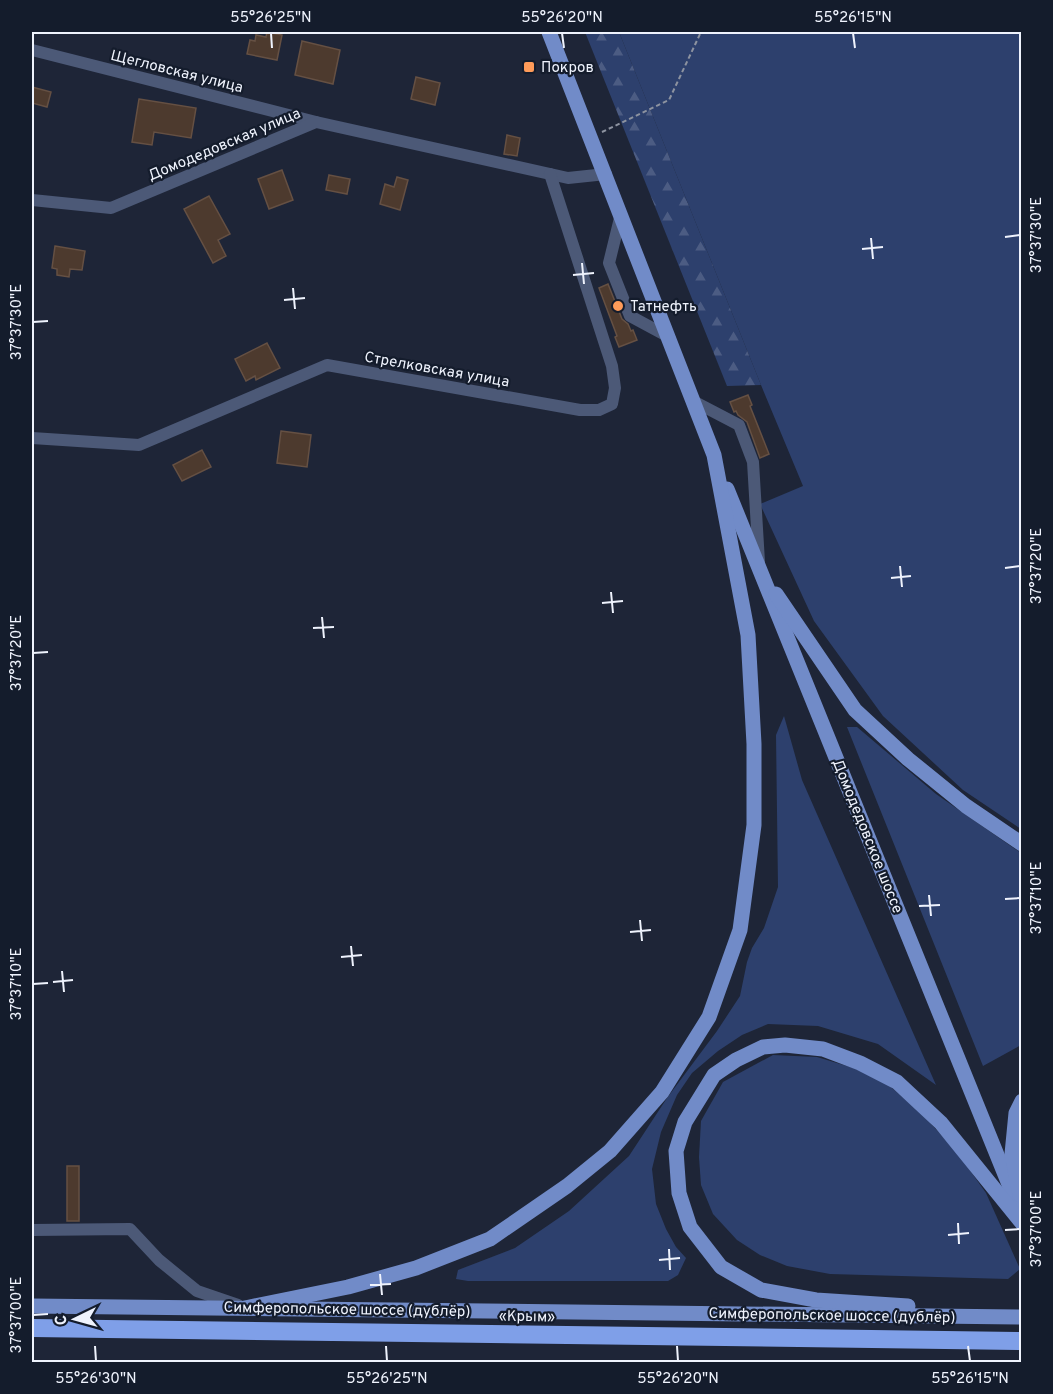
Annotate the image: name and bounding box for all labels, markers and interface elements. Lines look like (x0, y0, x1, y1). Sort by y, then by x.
text: 55°26'25"N (230, 9, 312, 28)
text: 55°26'20"N (521, 9, 603, 28)
text: 55°26'15"N (814, 9, 892, 28)
street label: Щегловская улица (108, 47, 245, 98)
place label: Покров (541, 59, 594, 78)
marker: Покров (522, 60, 536, 74)
street label: Домодедовская улица (145, 105, 304, 186)
text: 37°37'30"E (1028, 197, 1047, 273)
text: 37°37'30"E (8, 284, 27, 360)
place label: Татнефть (630, 298, 697, 317)
marker: Татнефть (611, 299, 625, 313)
street label: Стрелковская улица (363, 348, 511, 393)
text: 37°37'20"E (1028, 528, 1047, 604)
text: 37°37'20"E (8, 615, 27, 691)
street label: Домодедовское шоссе (827, 757, 906, 917)
text: 37°37'10"E (1028, 861, 1047, 935)
text: 37°37'10"E (8, 947, 27, 1021)
text: 37°37'00"E (1028, 1191, 1047, 1267)
text: 37°37'00"E (8, 1277, 27, 1353)
north arrow (45, 1289, 105, 1349)
street label: Симферопольское шоссе (дублёр) (223, 1299, 471, 1322)
street label: Симферопольское шоссе (дублёр) (708, 1305, 956, 1328)
street label: «Крым» (499, 1308, 556, 1327)
text: С (52, 1314, 72, 1326)
text: 55°26'30"N (55, 1370, 137, 1389)
text: 55°26'25"N (346, 1370, 428, 1389)
text: 55°26'20"N (637, 1370, 719, 1389)
text: 55°26'15"N (931, 1370, 1009, 1389)

